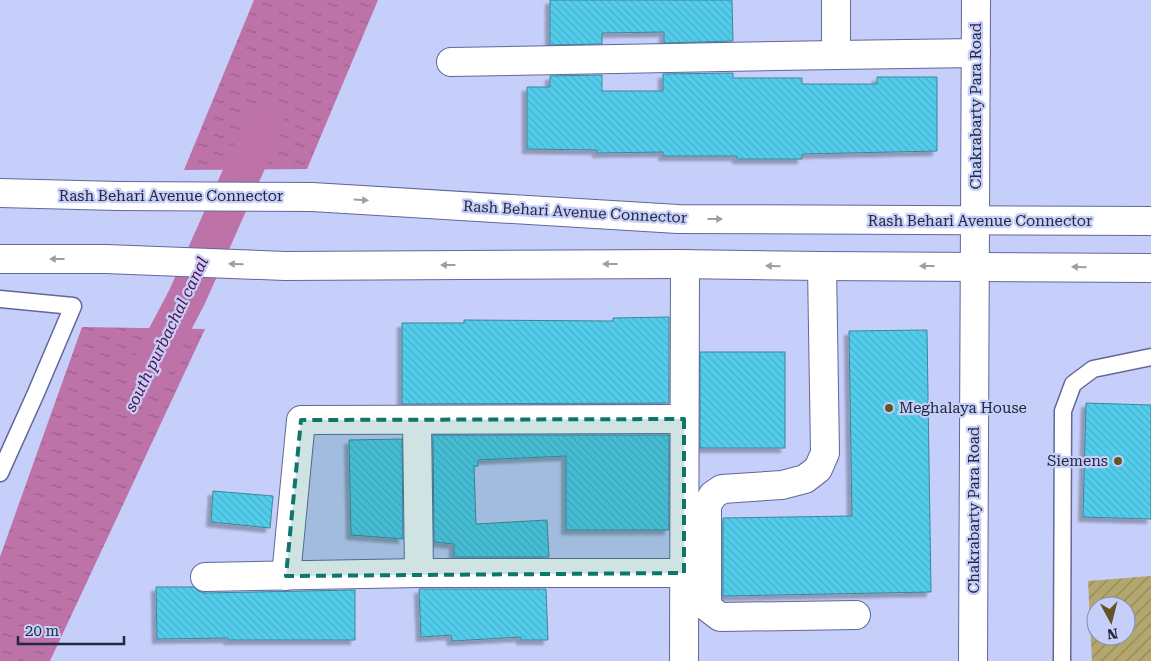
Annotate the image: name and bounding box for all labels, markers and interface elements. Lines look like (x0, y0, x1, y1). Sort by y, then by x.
street label: Chakrabarty Para Road (967, 22, 985, 189)
street label: Rash Behari Avenue Connector (59, 187, 283, 205)
one-way arrow (353, 196, 369, 204)
street label: Rash Behari Avenue Connector (463, 197, 687, 227)
street label: Rash Behari Avenue Connector (868, 212, 1092, 230)
one-way arrow (708, 215, 724, 223)
water label: south purbachal canal (121, 254, 212, 415)
one-way arrow (49, 255, 65, 263)
one-way arrow (228, 260, 244, 268)
one-way arrow (602, 260, 618, 268)
one-way arrow (440, 261, 456, 269)
one-way arrow (765, 262, 781, 270)
one-way arrow (919, 262, 935, 270)
one-way arrow (1071, 263, 1087, 271)
place label: Meghalaya House (899, 399, 1027, 417)
marker: Meghalaya House (883, 402, 895, 414)
street label: Chakrabarty Para Road (965, 426, 983, 593)
place label: Siemens (1047, 452, 1108, 470)
marker: Siemens (1112, 455, 1124, 467)
north arrow (1086, 596, 1136, 646)
scale bar (18, 614, 124, 646)
text: 20 m (25, 622, 60, 640)
text: N (1106, 625, 1119, 643)

